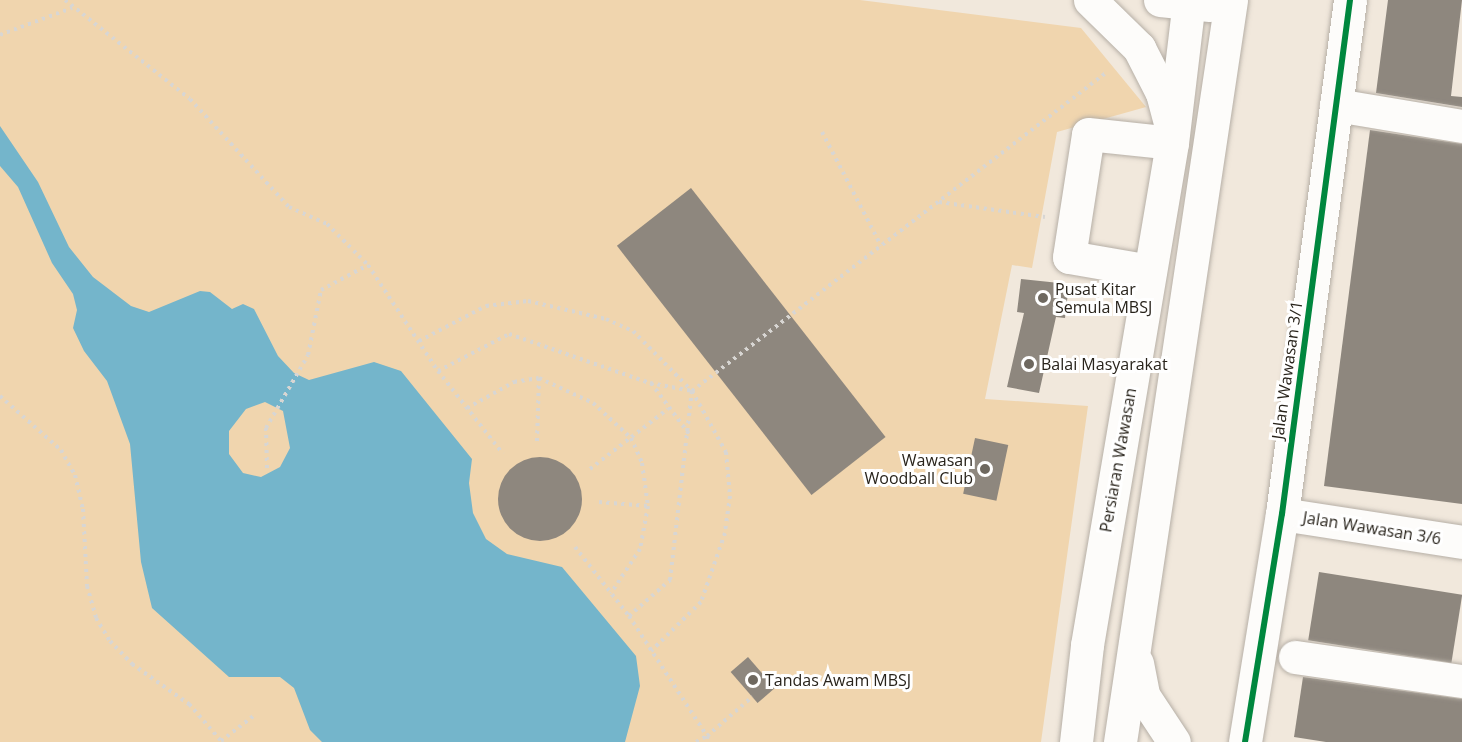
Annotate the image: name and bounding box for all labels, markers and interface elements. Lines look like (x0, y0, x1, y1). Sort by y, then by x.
place label: Pusat Kitar Semula MBSJ (1055, 279, 1152, 317)
marker: Pusat Kitar Semula MBSJ (1036, 291, 1050, 305)
street label: Jalan Wawasan 3/1 (1268, 299, 1306, 441)
place label: Balai Masyarakat (1041, 354, 1168, 374)
marker: Balai Masyarakat (1022, 357, 1036, 371)
street label: Persiaran Wawasan (1096, 386, 1140, 534)
place label: Wawasan Woodball Club (865, 450, 973, 488)
marker: Wawasan Woodball Club (978, 462, 992, 476)
street label: Jalan Wawasan 3/6 (1302, 508, 1442, 548)
place label: Tandas Awam MBSJ (765, 670, 911, 690)
marker: Tandas Awam MBSJ (746, 673, 760, 687)

